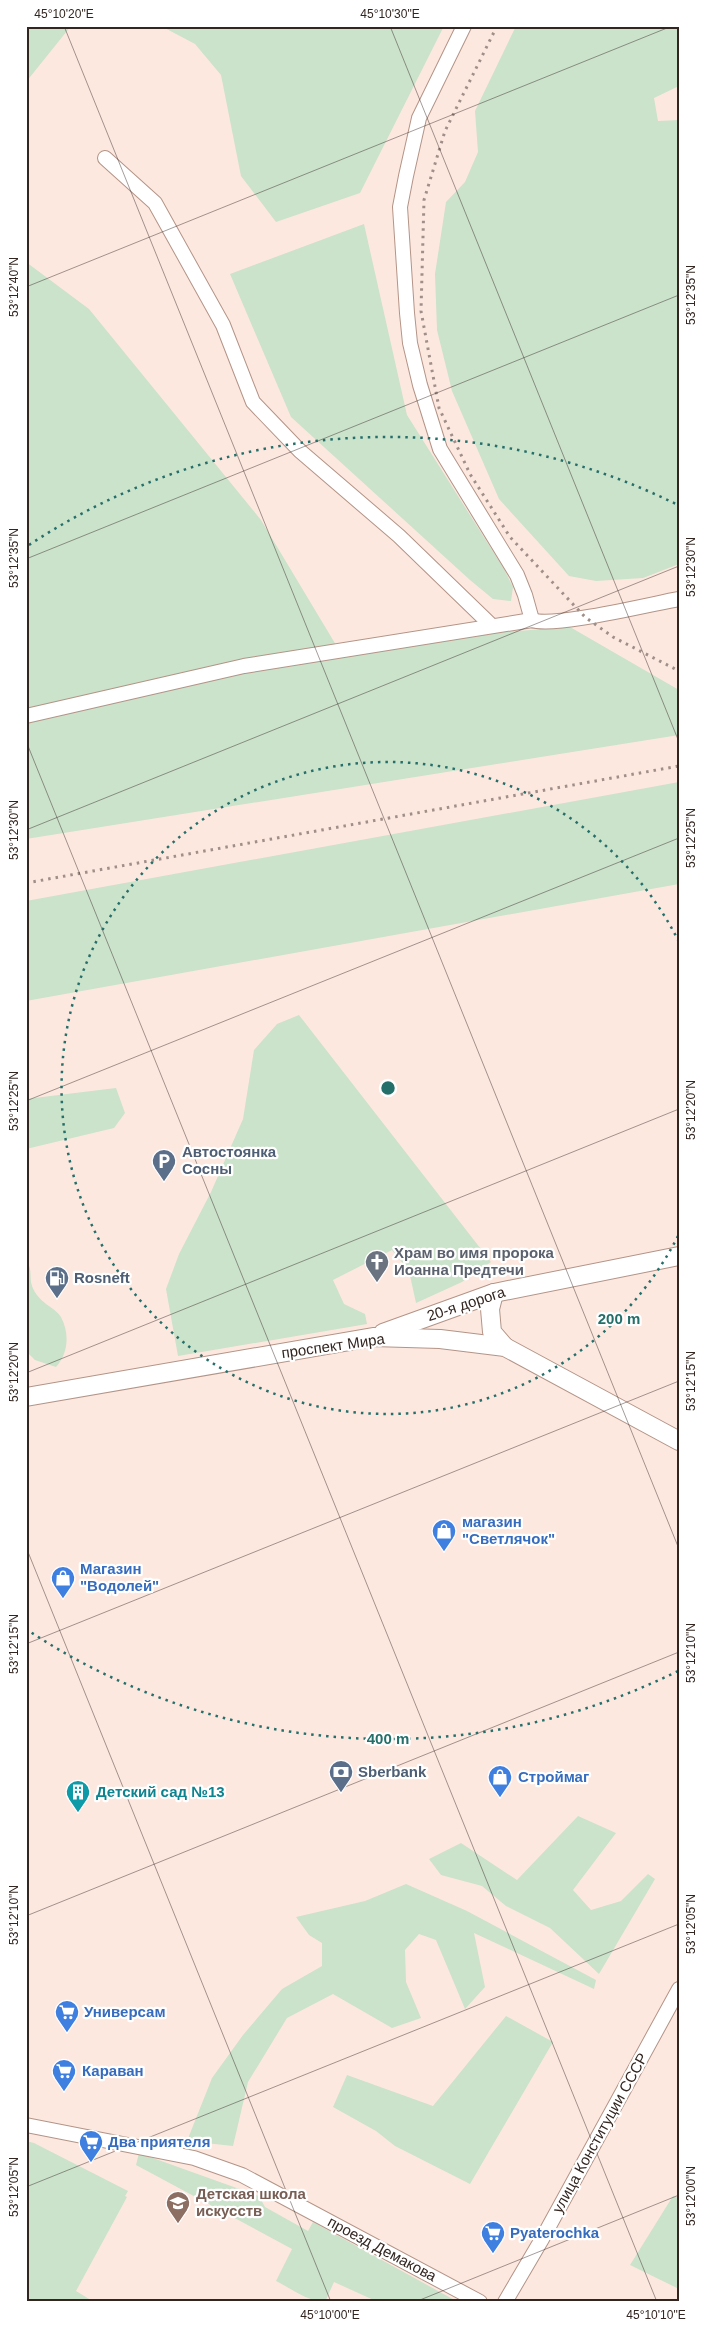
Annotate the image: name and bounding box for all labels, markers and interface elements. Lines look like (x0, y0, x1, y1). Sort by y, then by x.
text: 45°10'20"E (34, 7, 94, 21)
text: 45°10'30"E (360, 7, 420, 21)
text: 53°12'40"N (7, 257, 21, 317)
text: 53°12'35"N (684, 265, 698, 325)
text: 53°12'35"N (7, 528, 21, 588)
text: 53°12'30"N (684, 537, 698, 597)
text: 53°12'30"N (7, 800, 21, 860)
text: 53°12'25"N (684, 808, 698, 868)
text: 53°12'25"N (7, 1071, 21, 1131)
centre of rings (379, 1079, 397, 1097)
text: 53°12'20"N (684, 1080, 698, 1140)
place label: Автостоянка Сосны (182, 1143, 277, 1177)
parking icon: Автостоянка Сосны (151, 1148, 177, 1182)
place label: Храм во имя пророка Иоанна Предтечи (394, 1244, 555, 1278)
church icon: Храм во имя пророка Иоанна Предтечи (364, 1249, 390, 1283)
fuel station icon: Rosneft (44, 1265, 70, 1299)
place label: Rosneft (74, 1269, 130, 1286)
street label: 20-я дорога (425, 1283, 508, 1324)
text: 200 m (598, 1310, 640, 1327)
street label: проспект Мира (280, 1330, 386, 1361)
text: 53°12'20"N (7, 1342, 21, 1402)
text: 53°12'15"N (684, 1351, 698, 1411)
place label: магазин "Светлячок" (462, 1513, 555, 1547)
shop icon: магазин "Светлячок" (431, 1518, 457, 1552)
place label: Магазин "Водолей" (80, 1560, 159, 1594)
shop icon: Магазин "Водолей" (50, 1565, 76, 1599)
text: 53°12'15"N (7, 1614, 21, 1674)
text: 53°12'10"N (684, 1623, 698, 1683)
text: 400 m (367, 1730, 409, 1747)
bank icon: Sberbank (328, 1759, 354, 1793)
place label: Sberbank (358, 1763, 427, 1780)
shop icon: Строймаг (487, 1764, 513, 1798)
place label: Строймаг (518, 1768, 589, 1785)
building icon: Детский сад №13 (65, 1779, 91, 1813)
place label: Детский сад №13 (96, 1783, 225, 1800)
text: 53°12'10"N (7, 1885, 21, 1945)
text: 53°12'05"N (684, 1894, 698, 1954)
supermarket icon: Универсам (54, 1999, 80, 2033)
place label: Универсам (84, 2003, 166, 2020)
street label: улица Конституции СССР (548, 2050, 651, 2216)
supermarket icon: Караван (51, 2058, 77, 2092)
place label: Караван (82, 2062, 144, 2079)
supermarket icon: Два приятеля (78, 2129, 104, 2163)
place label: Два приятеля (108, 2133, 210, 2150)
text: 53°12'05"N (7, 2157, 21, 2217)
text: 53°12'00"N (684, 2166, 698, 2226)
place label: Детская школа искусств (196, 2185, 306, 2219)
school or university icon: Детская школа искусств (165, 2190, 191, 2224)
street label: проезд Демакова (325, 2213, 440, 2285)
supermarket icon: Pyaterochka (480, 2220, 506, 2254)
place label: Pyaterochka (510, 2224, 600, 2241)
text: 45°10'00"E (300, 2308, 360, 2322)
text: 45°10'10"E (626, 2308, 686, 2322)

